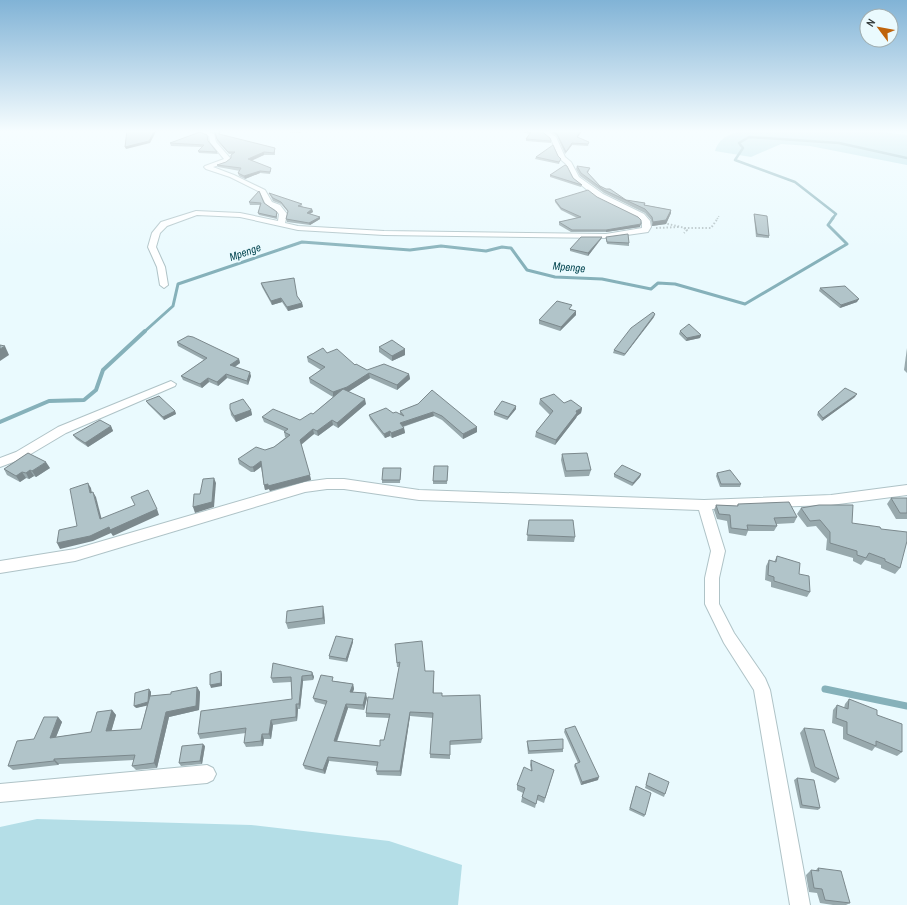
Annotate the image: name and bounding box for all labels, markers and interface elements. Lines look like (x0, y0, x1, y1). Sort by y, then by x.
north arrow (859, 8, 899, 48)
text: N (863, 16, 878, 29)
water label: Mpenge (227, 240, 263, 264)
water label: Mpenge (552, 259, 586, 275)

